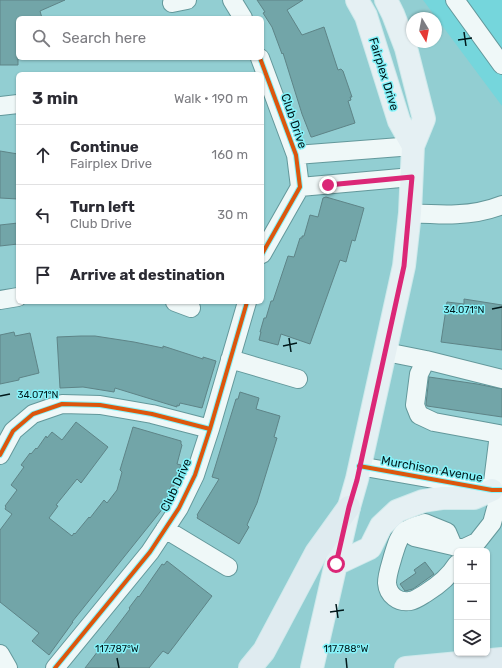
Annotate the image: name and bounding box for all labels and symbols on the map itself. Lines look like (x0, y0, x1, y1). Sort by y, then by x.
north arrow (406, 12, 442, 48)
street label: Fairplex Drive (366, 36, 402, 113)
street label: Club Drive (278, 92, 310, 151)
route end (319, 176, 337, 194)
text: 34.071°N (443, 304, 485, 316)
text: 34.071°N (17, 389, 59, 401)
street label: Murchison Avenue (380, 453, 484, 485)
street label: Club Drive (158, 456, 195, 514)
route start (327, 555, 345, 573)
text: 117.787°W (95, 643, 139, 655)
text: 117.788°W (324, 643, 369, 655)

